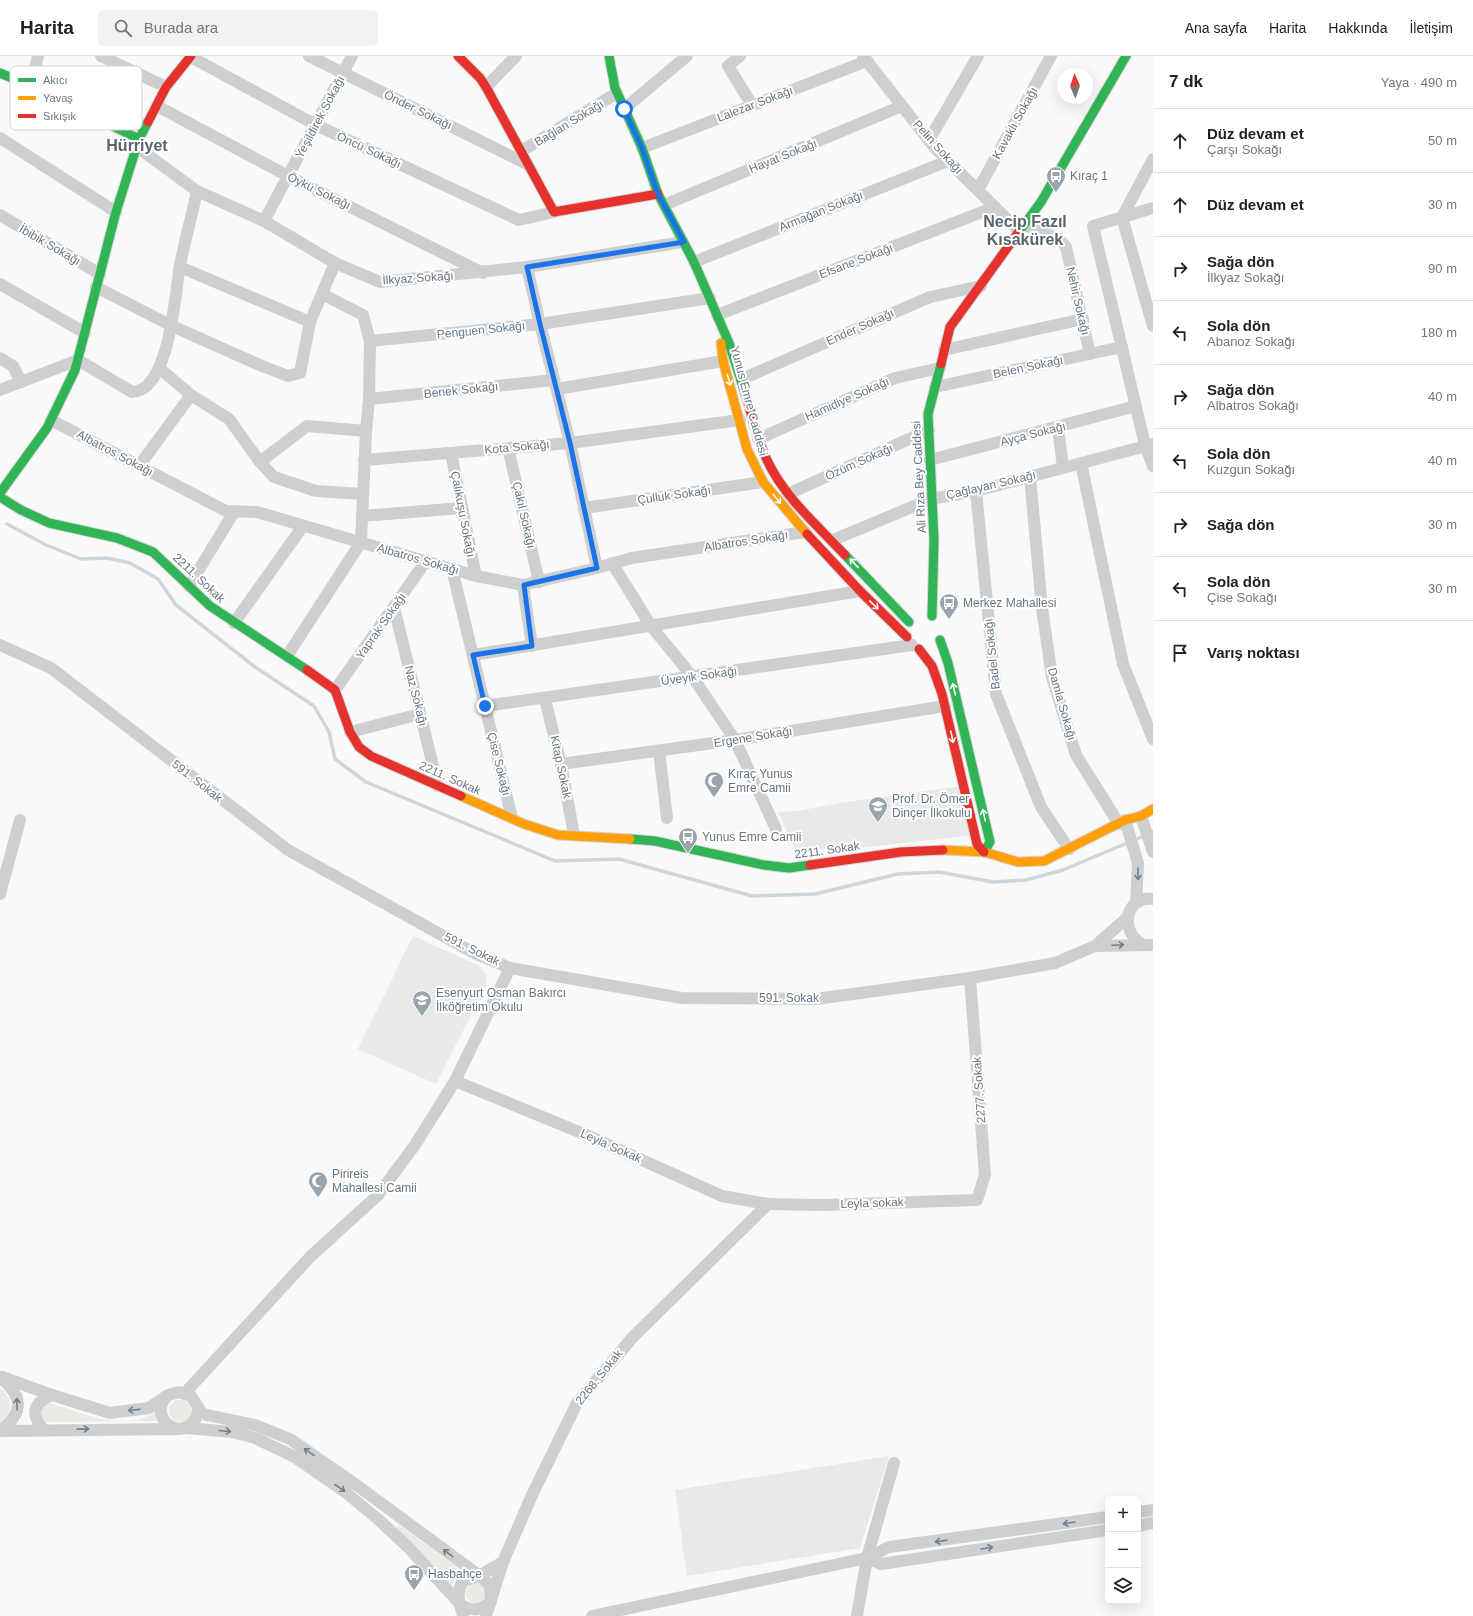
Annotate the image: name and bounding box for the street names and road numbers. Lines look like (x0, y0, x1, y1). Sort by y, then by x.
street label: Yeşildirek Sokağı (292, 73, 348, 161)
street label: Lalezar Sokağı (715, 83, 795, 125)
street label: Kavaklı Sokağı (989, 85, 1041, 161)
street label: Önder Sokağı (382, 87, 454, 133)
street label: Bağlan Sokağı (532, 97, 606, 149)
street label: Pelin Sokağı (910, 117, 966, 177)
street label: Öncü Sokağı (335, 129, 403, 171)
street label: Hayat Sokağı (747, 136, 819, 176)
street label: Öykü Sokağı (285, 170, 353, 212)
street label: Armağan Sokağı (777, 188, 865, 234)
street label: İbibik Sokağı (17, 222, 83, 268)
street label: Efsane Sokağı (817, 240, 895, 282)
street label: Nehir Sokağı (1063, 266, 1093, 336)
street label: İlkyaz Sokağı (382, 269, 454, 287)
street label: Ender Sokağı (824, 306, 896, 348)
street label: Penguen Sokağı (436, 318, 526, 342)
street label: Yunus Emre Caddesi (728, 345, 770, 457)
street label: Belen Sokağı (992, 353, 1064, 381)
street label: Hamidiye Sokağı (803, 374, 891, 424)
street label: Benek Sokağı (423, 379, 499, 401)
street label: Ayça Sokağı (999, 419, 1067, 449)
street label: Ali Rıza Bey Caddesi (909, 420, 929, 534)
street label: Albatros Sokağı (74, 427, 156, 479)
street label: Kota Sokağı (484, 437, 550, 457)
street label: Özüm Sokağı (823, 441, 895, 483)
street label: Çağlayan Sokağı (945, 468, 1037, 502)
street label: Çalıkuşu Sokağı (448, 470, 478, 558)
street label: Çakıl Sokağı (510, 480, 538, 550)
street label: Çulluk Sokağı (636, 483, 712, 507)
street label: Albatros Sokağı (703, 527, 789, 555)
street label: Albatros Sokağı (375, 541, 461, 577)
street label: 2211. Sokak (170, 550, 229, 606)
street label: Yaprak Sokağı (353, 590, 409, 662)
street label: Badel Sokağı (981, 618, 1003, 690)
street label: Naz Sokağı (402, 664, 430, 728)
street label: Üveyik Sokağı (660, 664, 738, 688)
street label: Damla Sokağı (1045, 666, 1079, 742)
street label: Ergene Sokağı (713, 724, 793, 750)
street label: Çise Sokağı (484, 731, 514, 797)
street label: Kitap Sokak (547, 734, 575, 801)
street label: 591. Sokak (169, 757, 226, 806)
street label: 2211. Sokak (417, 758, 484, 798)
street label: 2211. Sokak (793, 838, 862, 862)
street label: 591. Sokak (442, 930, 503, 969)
street label: 591. Sokak (759, 991, 820, 1005)
street label: 2277. Sokak (970, 1055, 988, 1124)
street label: Leyla Sokak (578, 1126, 645, 1166)
street label: Leyla sokak (840, 1195, 905, 1211)
street label: 2268. Sokak (573, 1346, 626, 1407)

